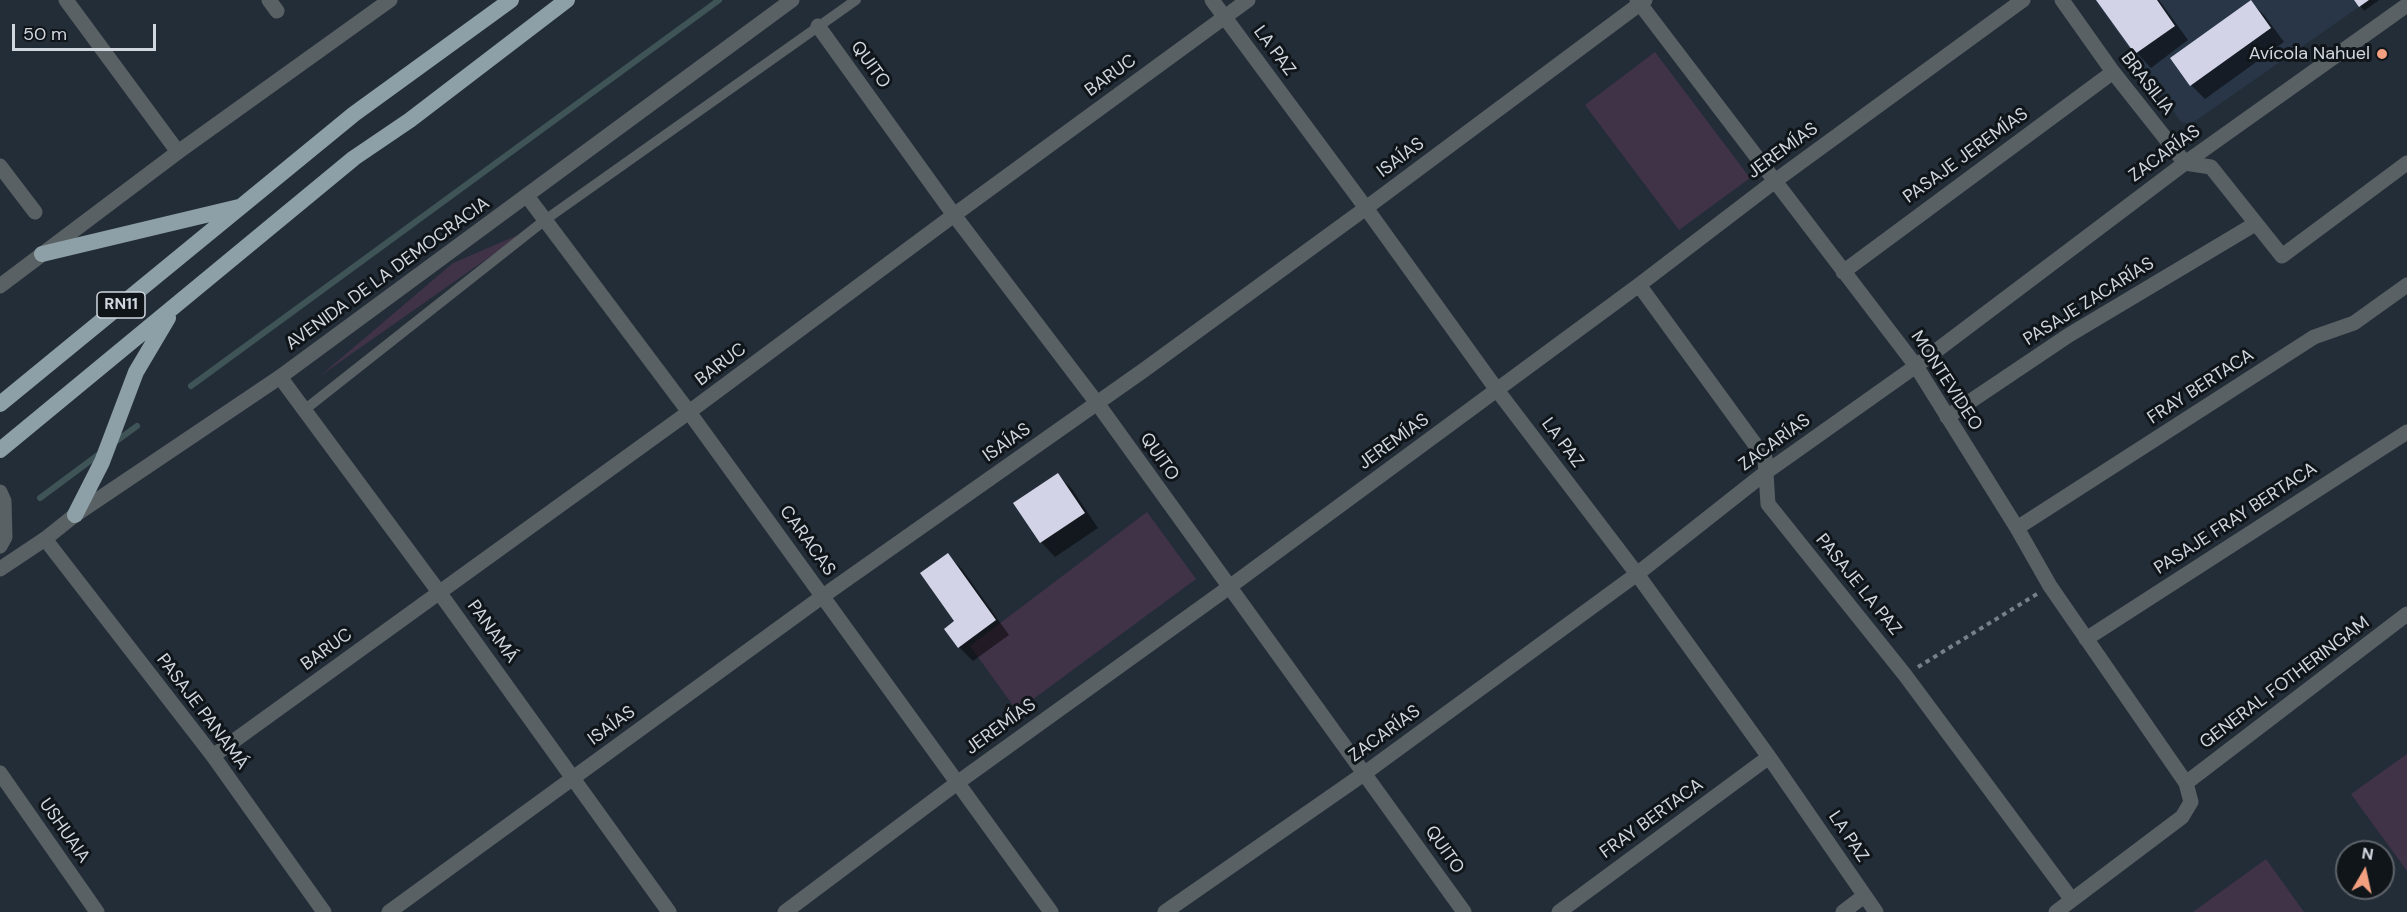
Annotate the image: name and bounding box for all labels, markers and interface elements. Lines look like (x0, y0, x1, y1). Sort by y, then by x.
scale bar (15, 12, 159, 50)
text: 50 m (23, 22, 67, 46)
street label: LA PAZ (1248, 22, 1300, 80)
street label: QUITO (846, 37, 894, 93)
place label: Avícola Nahuel (2249, 43, 2370, 65)
marker: Avícola Nahuel (2375, 47, 2389, 61)
street label: BRASILIA (2116, 48, 2178, 120)
street label: BARUC (1081, 50, 1141, 102)
street label: PASAJE JEREMÍAS (1899, 103, 2033, 209)
street label: JEREMÍAS (1744, 118, 1822, 184)
street label: ZACARÍAS (2125, 121, 2205, 187)
street label: ISAÍAS (1373, 133, 1429, 183)
street label: AVENIDA DE LA DEMOCRACIA (282, 193, 494, 355)
street label: PASAJE ZACARÍAS (2020, 253, 2158, 351)
road number: RN11 (97, 292, 145, 318)
street label: MONTEVIDEO (1906, 327, 1986, 435)
street label: BARUC (691, 339, 751, 391)
street label: FRAY BERTACA (2144, 345, 2258, 429)
street label: JEREMÍAS (1355, 409, 1433, 475)
street label: ZACARÍAS (1735, 410, 1815, 476)
street label: LA PAZ (1536, 414, 1588, 472)
street label: ISAÍAS (979, 419, 1035, 467)
street label: QUITO (1135, 429, 1183, 485)
street label: PASAJE FRAY BERTACA (2151, 458, 2321, 580)
street label: CARACAS (774, 502, 840, 580)
street label: PASAJE LA PAZ (1811, 530, 1905, 640)
street label: PANAMÁ (462, 596, 522, 668)
street label: GENERAL FOTHERINGAM (2196, 612, 2374, 754)
street label: BARUC (297, 624, 357, 676)
street label: PASAJE PANAMÁ (151, 650, 253, 774)
street label: JEREMÍAS (962, 694, 1040, 760)
street label: ZACARÍAS (1345, 701, 1425, 767)
street label: ISAÍAS (584, 702, 640, 750)
street label: FRAY BERTACA (1596, 774, 1708, 864)
street label: USHUAIA (34, 795, 94, 867)
street label: LA PAZ (1823, 807, 1873, 867)
street label: QUITO (1420, 822, 1468, 878)
north arrow (2335, 840, 2395, 900)
text: N (2360, 842, 2375, 865)

